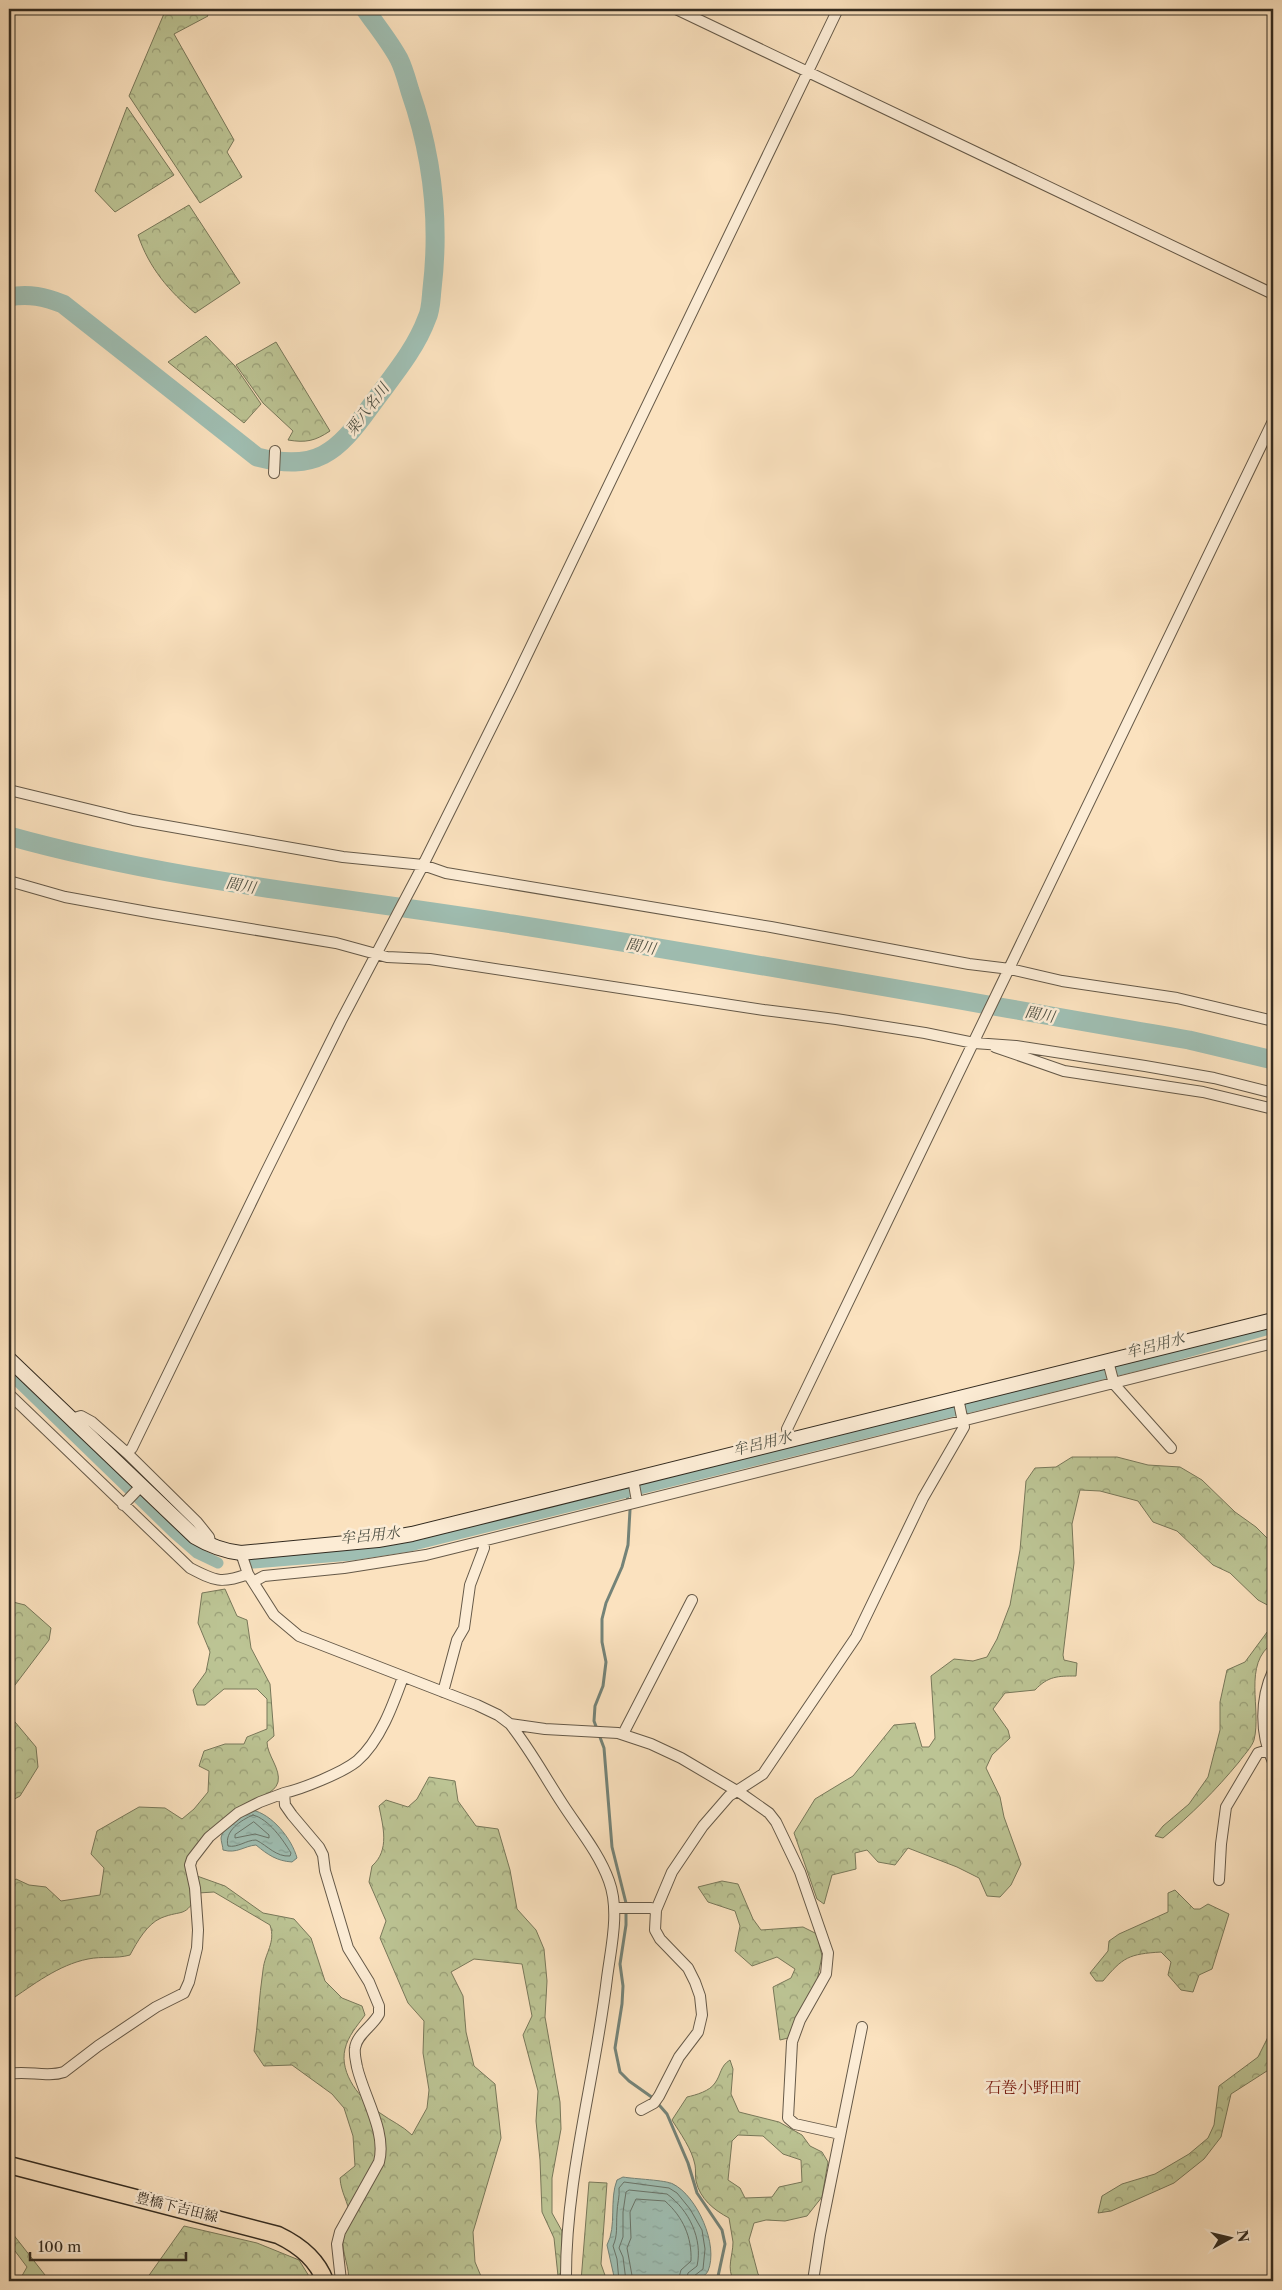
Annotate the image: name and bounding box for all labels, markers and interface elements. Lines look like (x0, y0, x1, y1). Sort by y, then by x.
water label: 栗八名川 (341, 378, 394, 439)
water label: 間川 (225, 873, 259, 897)
water label: 間川 (625, 934, 659, 958)
water label: 間川 (1024, 1002, 1058, 1026)
water label: 牟呂用水 (1124, 1328, 1188, 1362)
water label: 牟呂用水 (731, 1426, 795, 1459)
water label: 牟呂用水 (339, 1522, 403, 1548)
district label: 石巻小野田町 (985, 2077, 1081, 2097)
street label: 豊橋下吉田線 (134, 2188, 220, 2226)
north arrow (1204, 2212, 1254, 2262)
text: N (1233, 2229, 1253, 2243)
scale bar (30, 2230, 186, 2262)
text: 100 m (38, 2237, 81, 2256)

